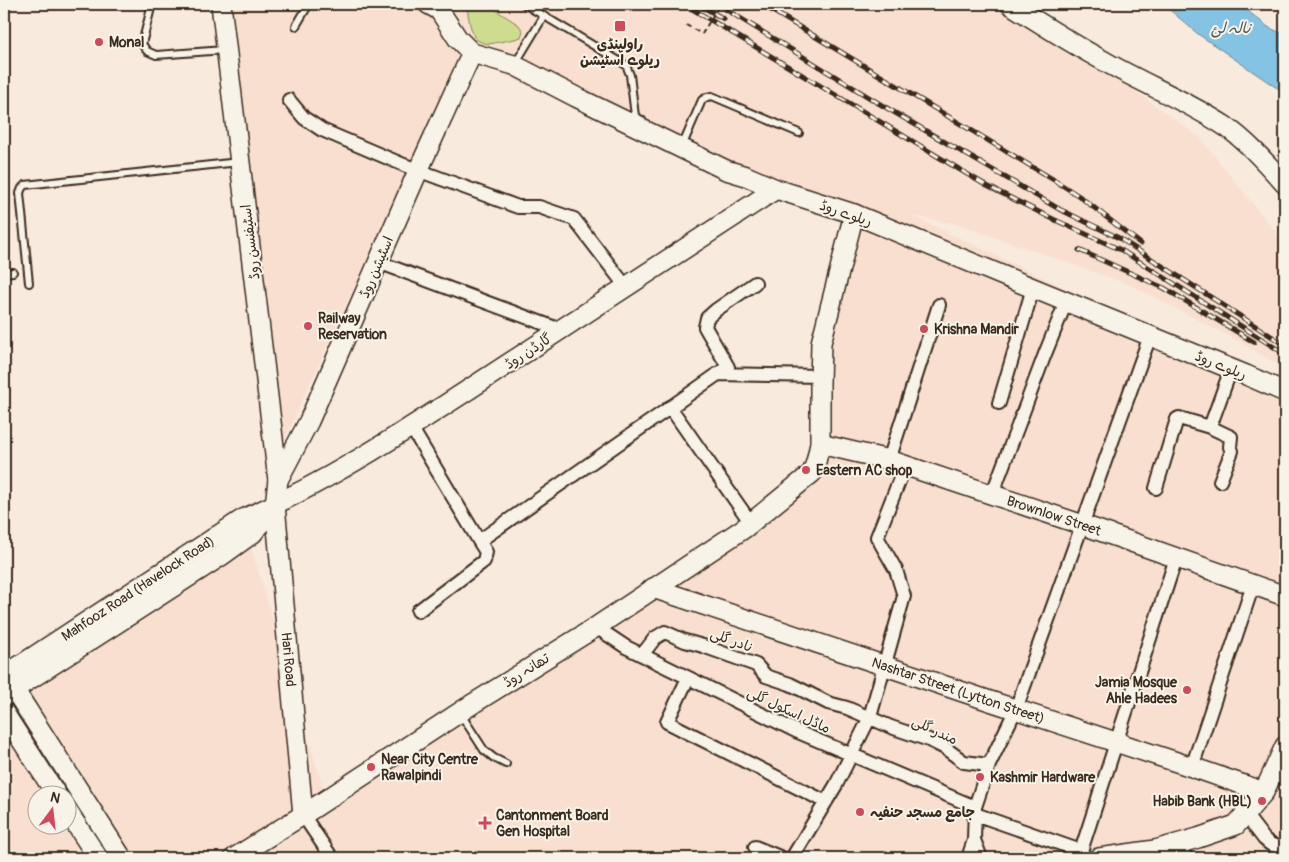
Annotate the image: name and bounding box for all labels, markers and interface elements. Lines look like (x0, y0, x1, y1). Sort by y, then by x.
marker: راولپنڈی ریلوے اسٹیشن (613, 19, 627, 33)
water label: نالہ لئ (1211, 19, 1252, 38)
place label: Monal (109, 34, 144, 51)
marker: Monal (93, 36, 105, 48)
place label: راولپنڈی ریلوے اسٹیشن (580, 36, 660, 70)
street label: ریلوے روڈ (817, 197, 874, 231)
street label: اسٹیفنسن روڈ (237, 203, 264, 280)
street label: اسٹیشن روڈ (356, 234, 397, 301)
place label: Railway Reservation (318, 310, 387, 343)
marker: Railway Reservation (302, 320, 314, 332)
place label: Krishna Mandir (934, 321, 1020, 338)
marker: Krishna Mandir (918, 323, 930, 335)
street label: گارڈن روڈ (502, 330, 555, 373)
street label: ریلوے روڈ (1192, 347, 1249, 384)
place label: Eastern AC shop (816, 462, 913, 479)
marker: Eastern AC shop (800, 464, 812, 476)
street label: Brownlow Street (1004, 492, 1104, 540)
street label: Mahfooz Road (Havelock Road) (58, 532, 218, 645)
street label: نادر گلی (708, 625, 756, 656)
street label: Hari Road (278, 631, 299, 688)
street label: تھانہ روڈ (500, 649, 553, 691)
street label: Nashtar Street (Lytton Street) (870, 654, 1047, 727)
place label: Jamia Mosque Ahle Hadees (1095, 674, 1178, 707)
street label: ماڈل اسکول گلی (745, 684, 833, 737)
marker: Jamia Mosque Ahle Hadees (1181, 684, 1193, 696)
street label: مندر گلی (909, 713, 960, 748)
place label: Near City Centre Rawalpindi (381, 751, 479, 784)
marker: Near City Centre Rawalpindi (365, 761, 377, 773)
place label: Kashmir Hardware (990, 769, 1096, 786)
marker: Kashmir Hardware (974, 771, 986, 783)
north arrow (28, 784, 78, 834)
text: N (48, 788, 62, 807)
place label: Habib Bank (HBL) (1152, 793, 1252, 810)
marker: Habib Bank (HBL) (1256, 795, 1268, 807)
place label: جامع مسجد حنفیہ (870, 804, 975, 822)
marker: جامع مسجد حنفیہ (854, 806, 866, 818)
place label: Cantonment Board Gen Hospital (496, 807, 609, 840)
marker: Cantonment Board Gen Hospital (478, 816, 492, 830)

